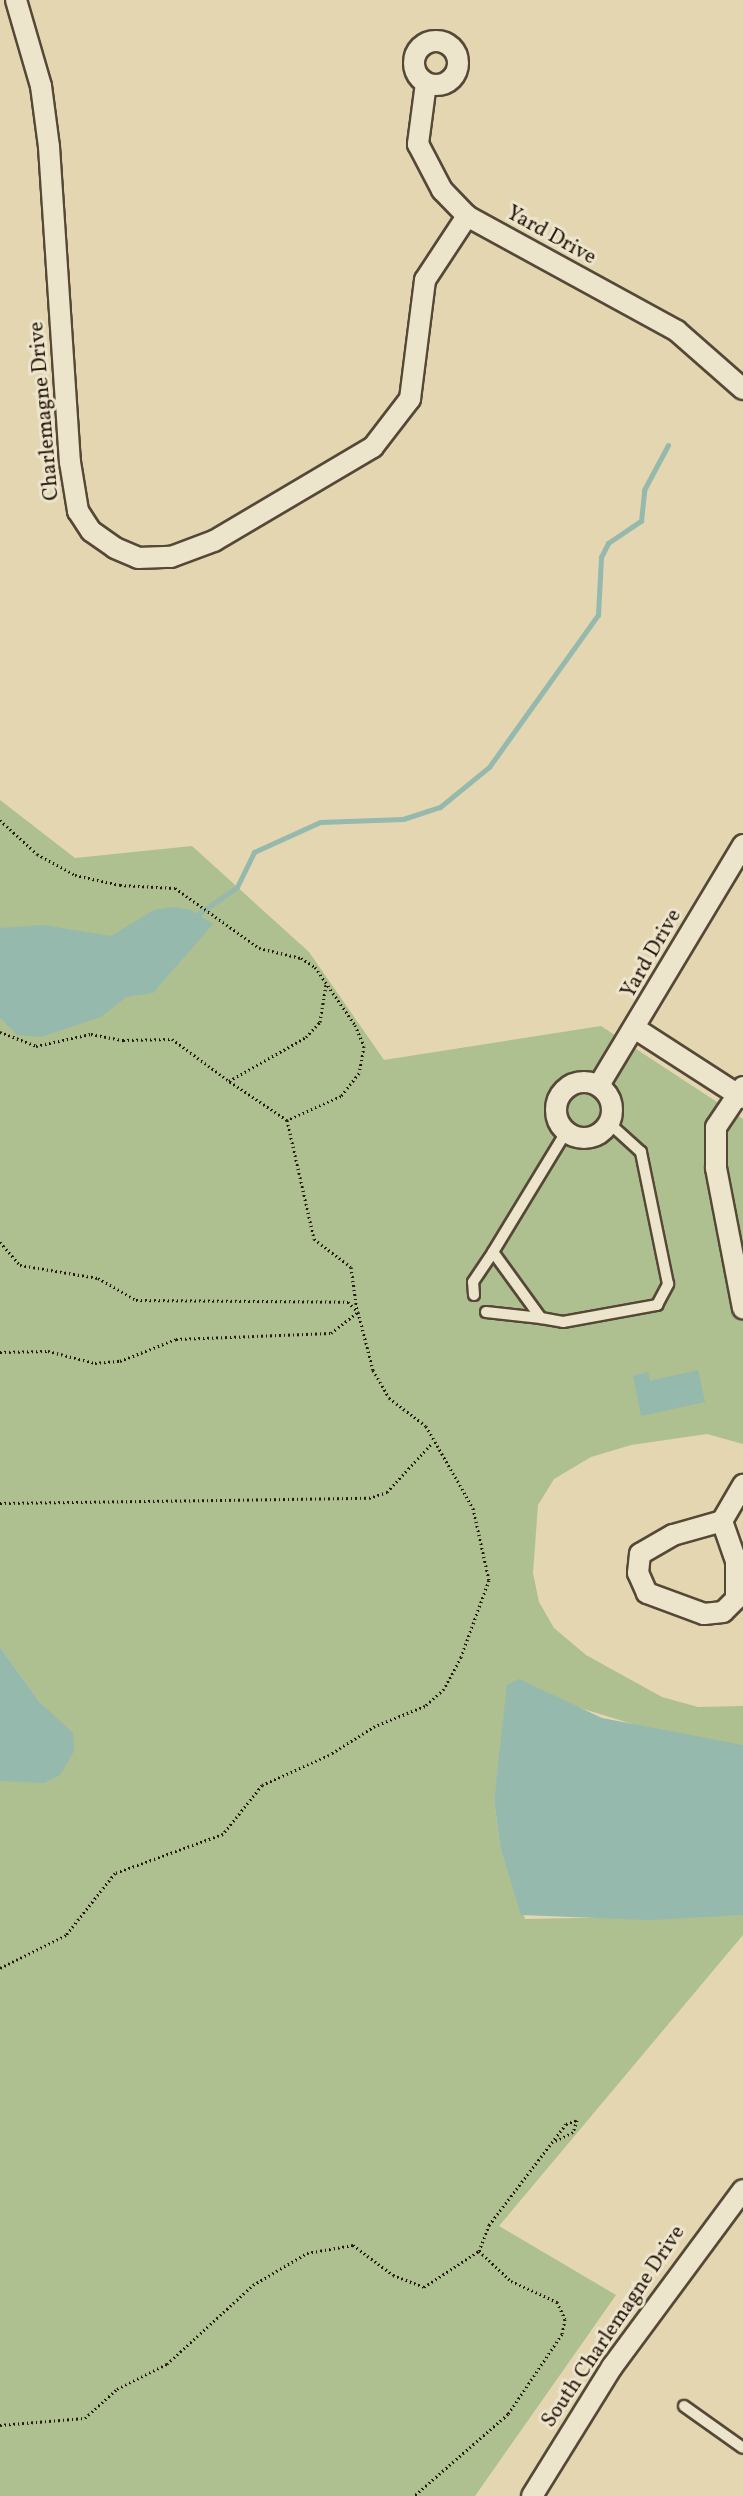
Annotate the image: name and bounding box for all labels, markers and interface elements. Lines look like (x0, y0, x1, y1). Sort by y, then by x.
street label: Yard Drive (502, 201, 600, 271)
street label: Charlemagne Drive (25, 321, 65, 501)
street label: Yard Drive (616, 905, 688, 1003)
street label: South Charlemagne Drive (537, 2221, 691, 2433)

